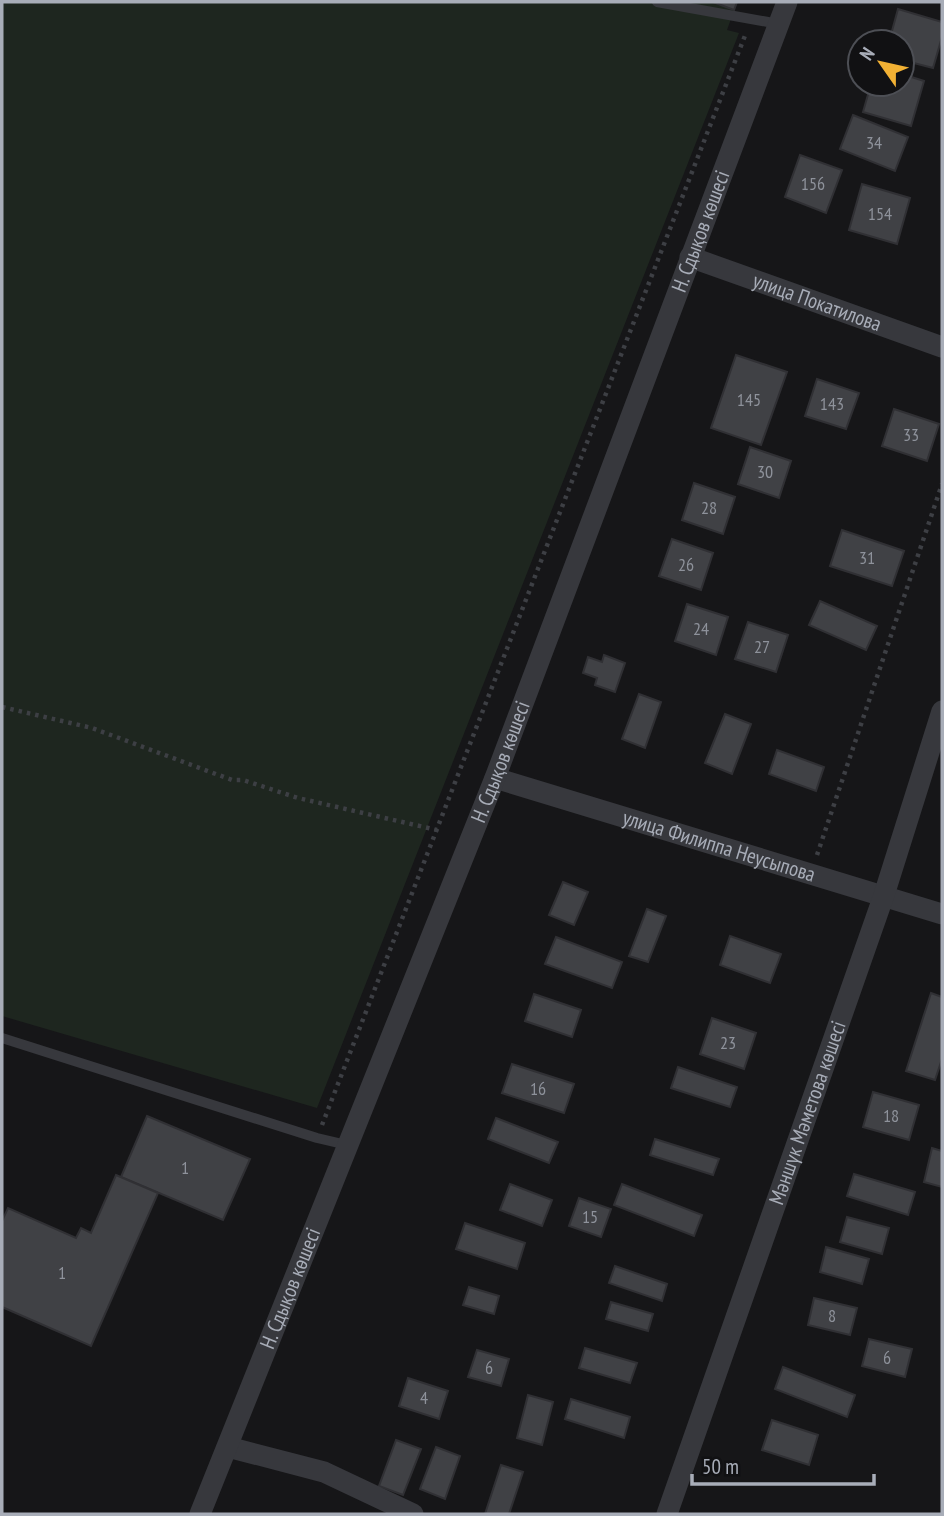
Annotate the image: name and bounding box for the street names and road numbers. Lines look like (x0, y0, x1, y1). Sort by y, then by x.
street label: Н. Сдықов көшесі (665, 166, 735, 296)
street label: улица Покатилова (749, 267, 885, 337)
street label: Н. Сдықов көшесі (465, 697, 536, 826)
street label: улица Филиппа Неусыпова (619, 804, 819, 888)
street label: Мәншүк Мәметова көшесі (762, 1017, 852, 1208)
street label: Н. Сдықов көшесі (254, 1224, 326, 1353)

